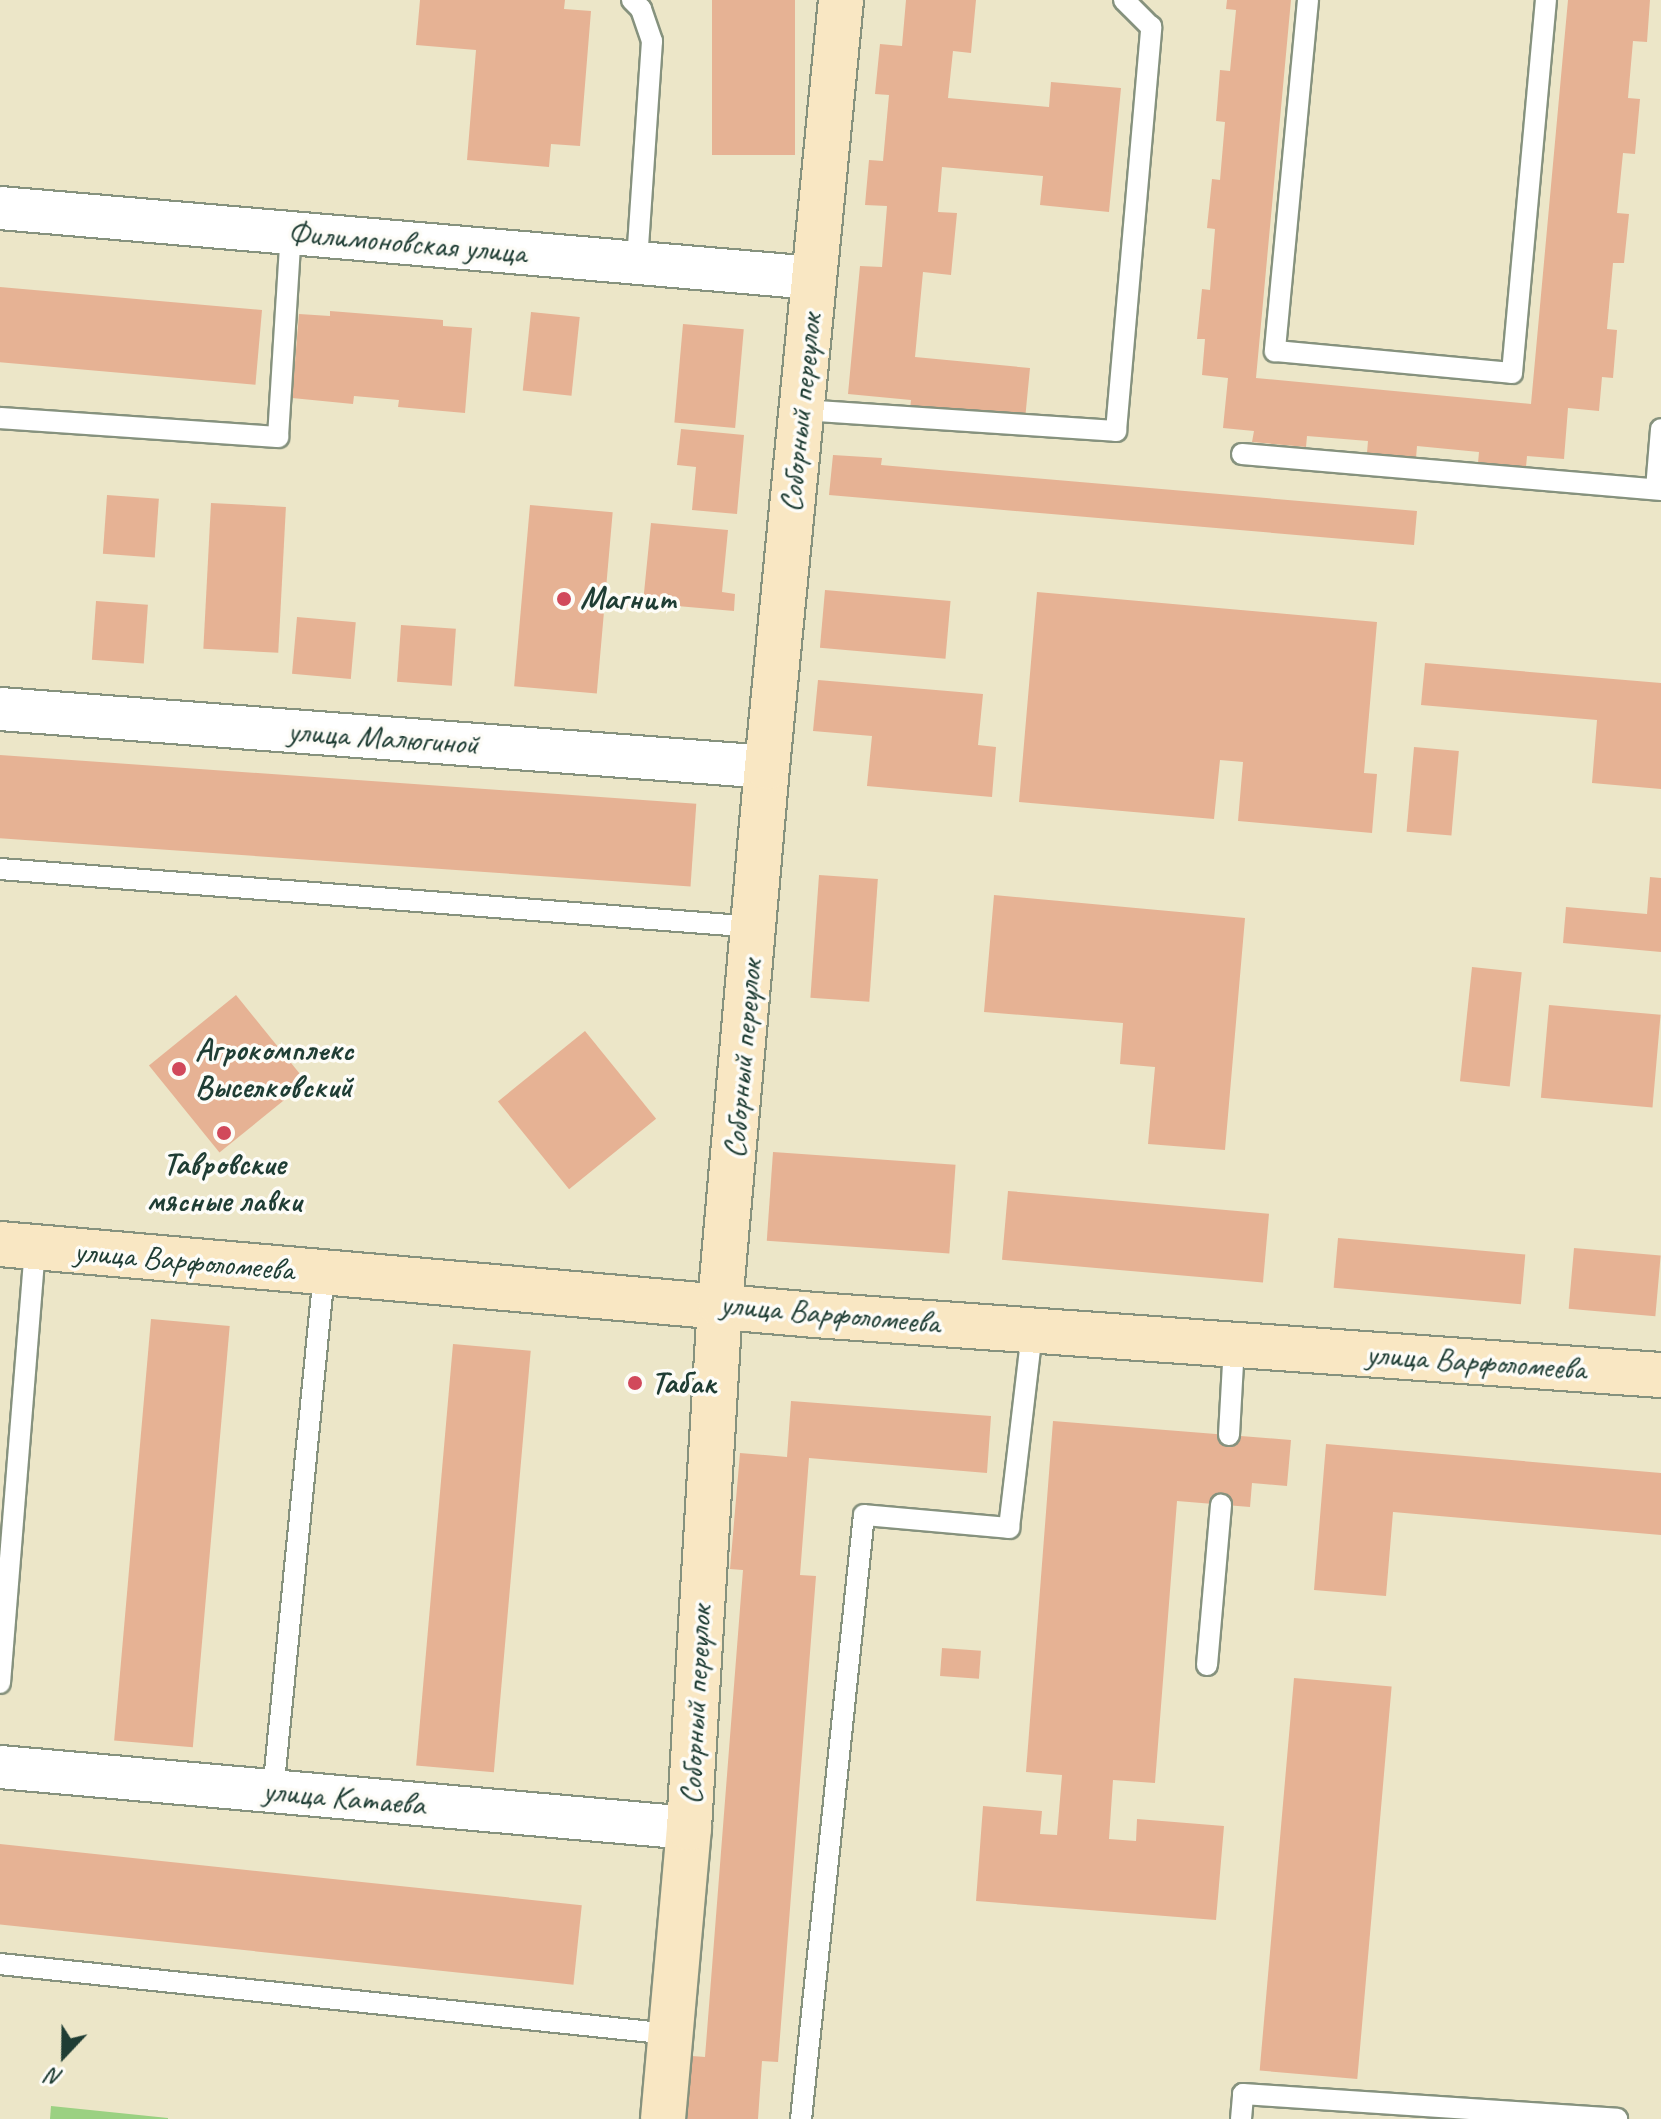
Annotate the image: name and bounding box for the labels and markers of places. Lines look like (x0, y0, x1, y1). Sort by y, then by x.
place label: Магнит (580, 580, 677, 618)
marker: Магнит (555, 590, 573, 608)
place label: Агрокомплекс Выселковский (195, 1032, 353, 1107)
marker: Агрокомплекс Выселковский (170, 1060, 188, 1078)
marker: Тавровские мясные лавки (215, 1124, 233, 1142)
place label: Тавровские мясные лавки (145, 1146, 303, 1221)
place label: Табак (651, 1364, 715, 1402)
marker: Табак (626, 1374, 644, 1392)

